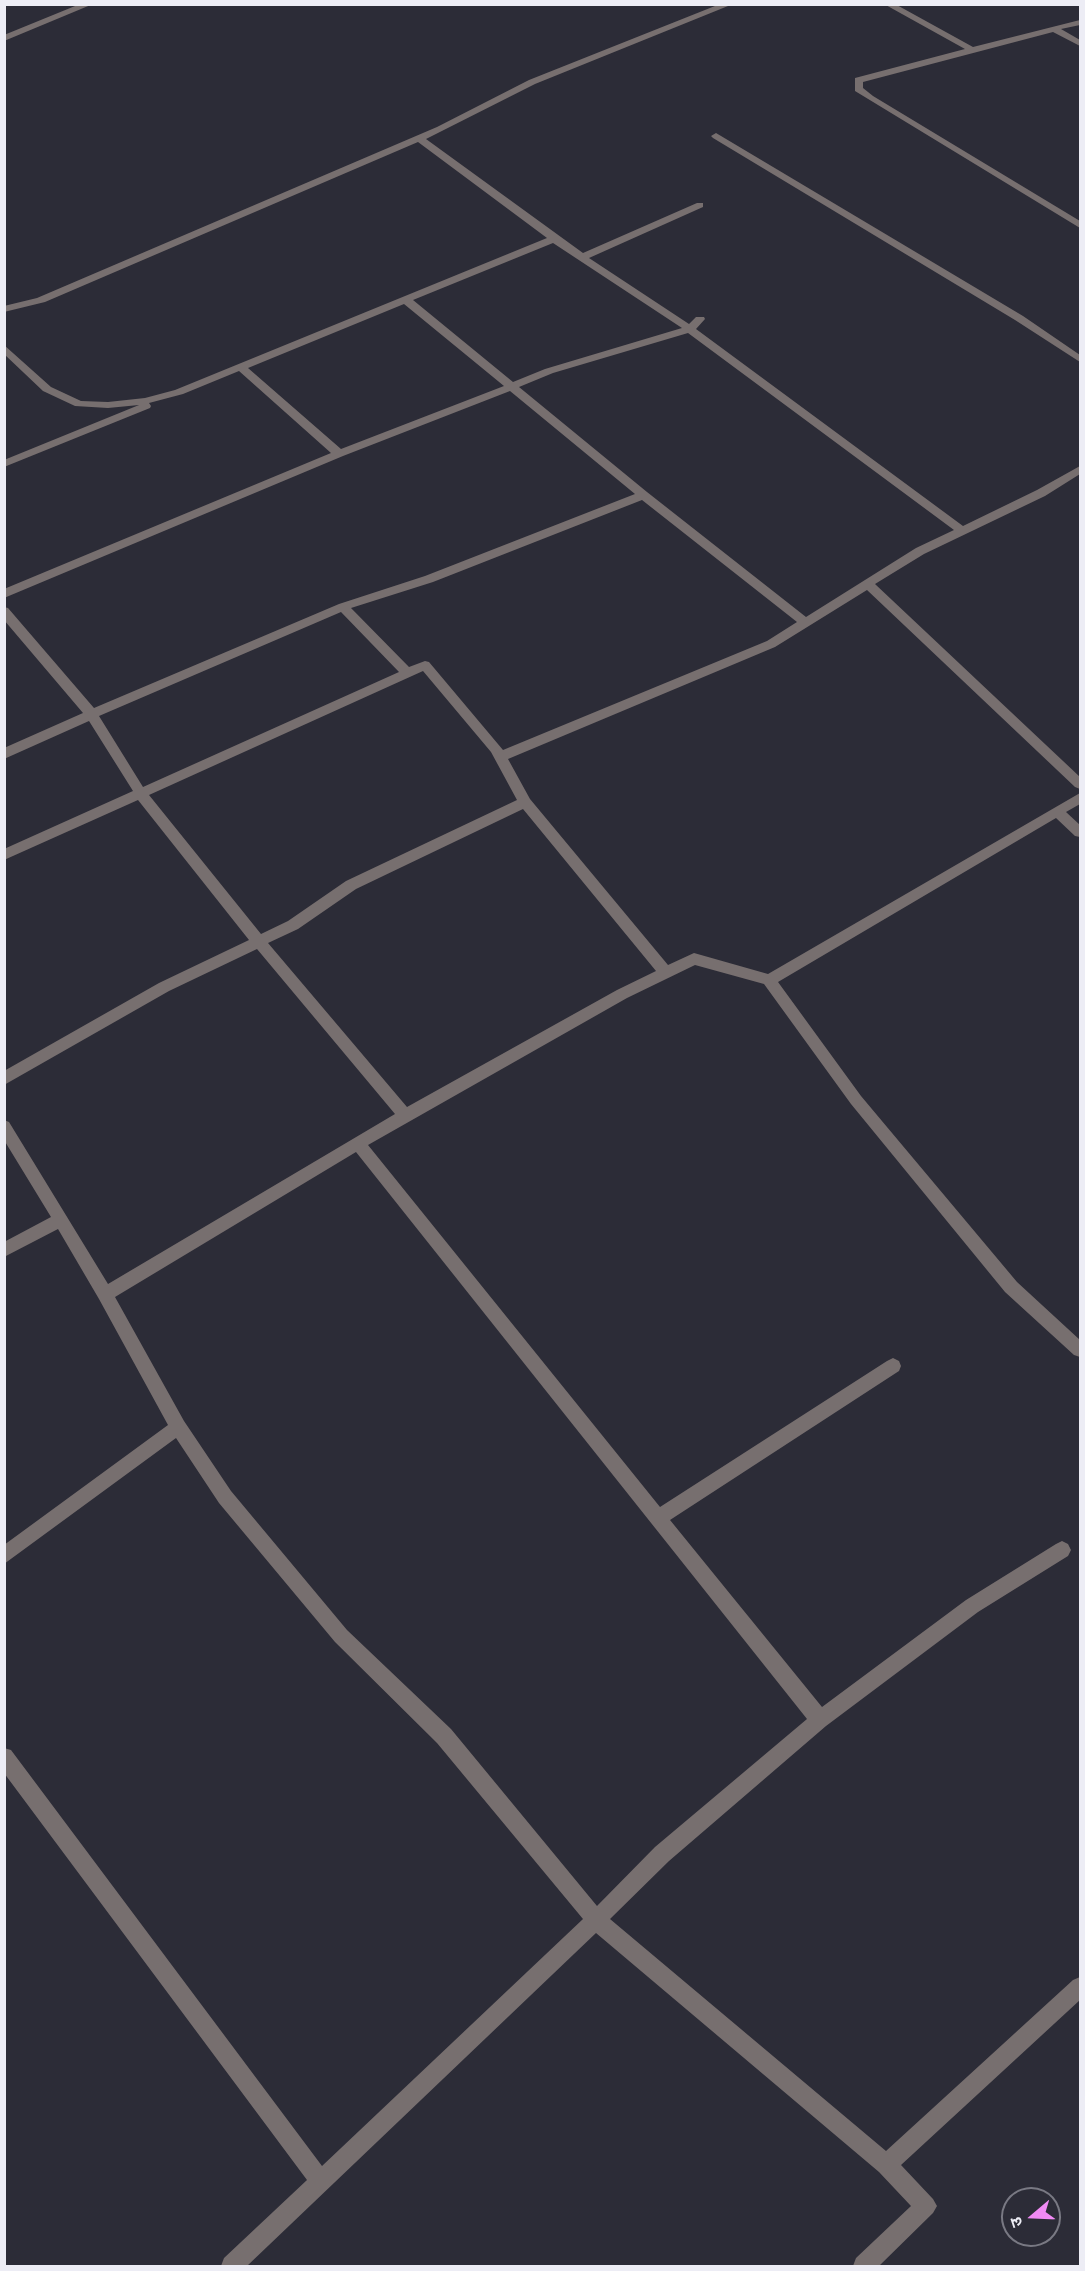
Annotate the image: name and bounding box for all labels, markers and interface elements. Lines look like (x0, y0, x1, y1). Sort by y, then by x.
north arrow (1001, 2187, 1061, 2247)
text: उ (1005, 2215, 1027, 2230)

